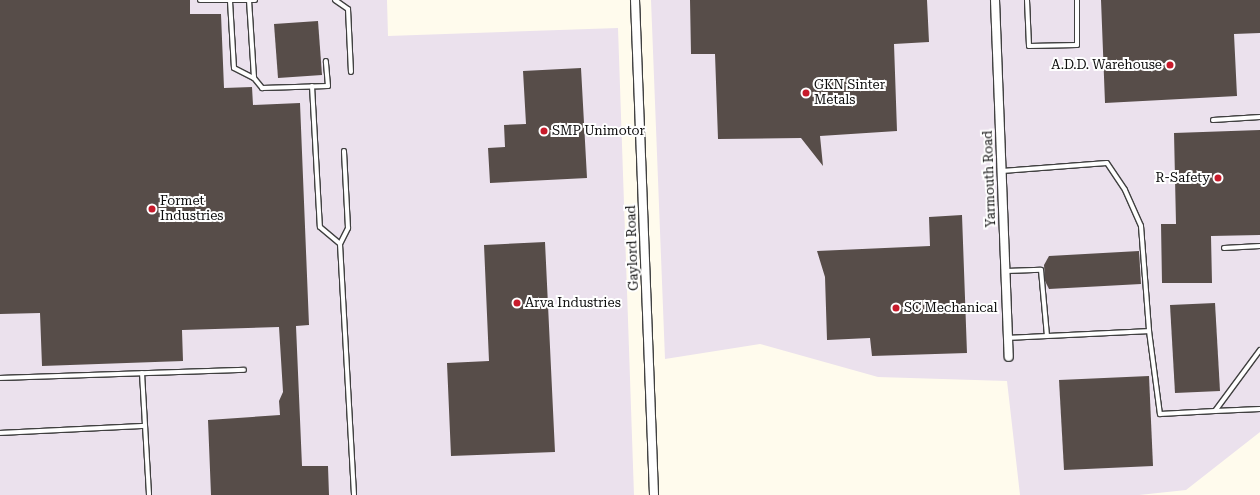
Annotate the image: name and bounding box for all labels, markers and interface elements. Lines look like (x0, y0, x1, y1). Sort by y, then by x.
place label: A.D.D. Warehouse (1051, 57, 1162, 73)
marker: A.D.D. Warehouse (1165, 60, 1175, 70)
place label: GKN Sinter Metals (814, 78, 885, 109)
marker: GKN Sinter Metals (801, 88, 811, 98)
place label: SMP Unimotor (552, 123, 645, 139)
marker: SMP Unimotor (539, 126, 549, 136)
street label: Yarmouth Road (981, 130, 999, 228)
place label: R-Safety (1155, 170, 1210, 186)
marker: R-Safety (1213, 173, 1223, 183)
place label: Formet Industries (160, 194, 224, 225)
marker: Formet Industries (147, 204, 157, 214)
street label: Gaylord Road (624, 205, 642, 291)
place label: Arva Industries (525, 295, 621, 311)
marker: Arva Industries (512, 298, 522, 308)
place label: SC Mechanical (904, 300, 998, 316)
marker: SC Mechanical (891, 303, 901, 313)

